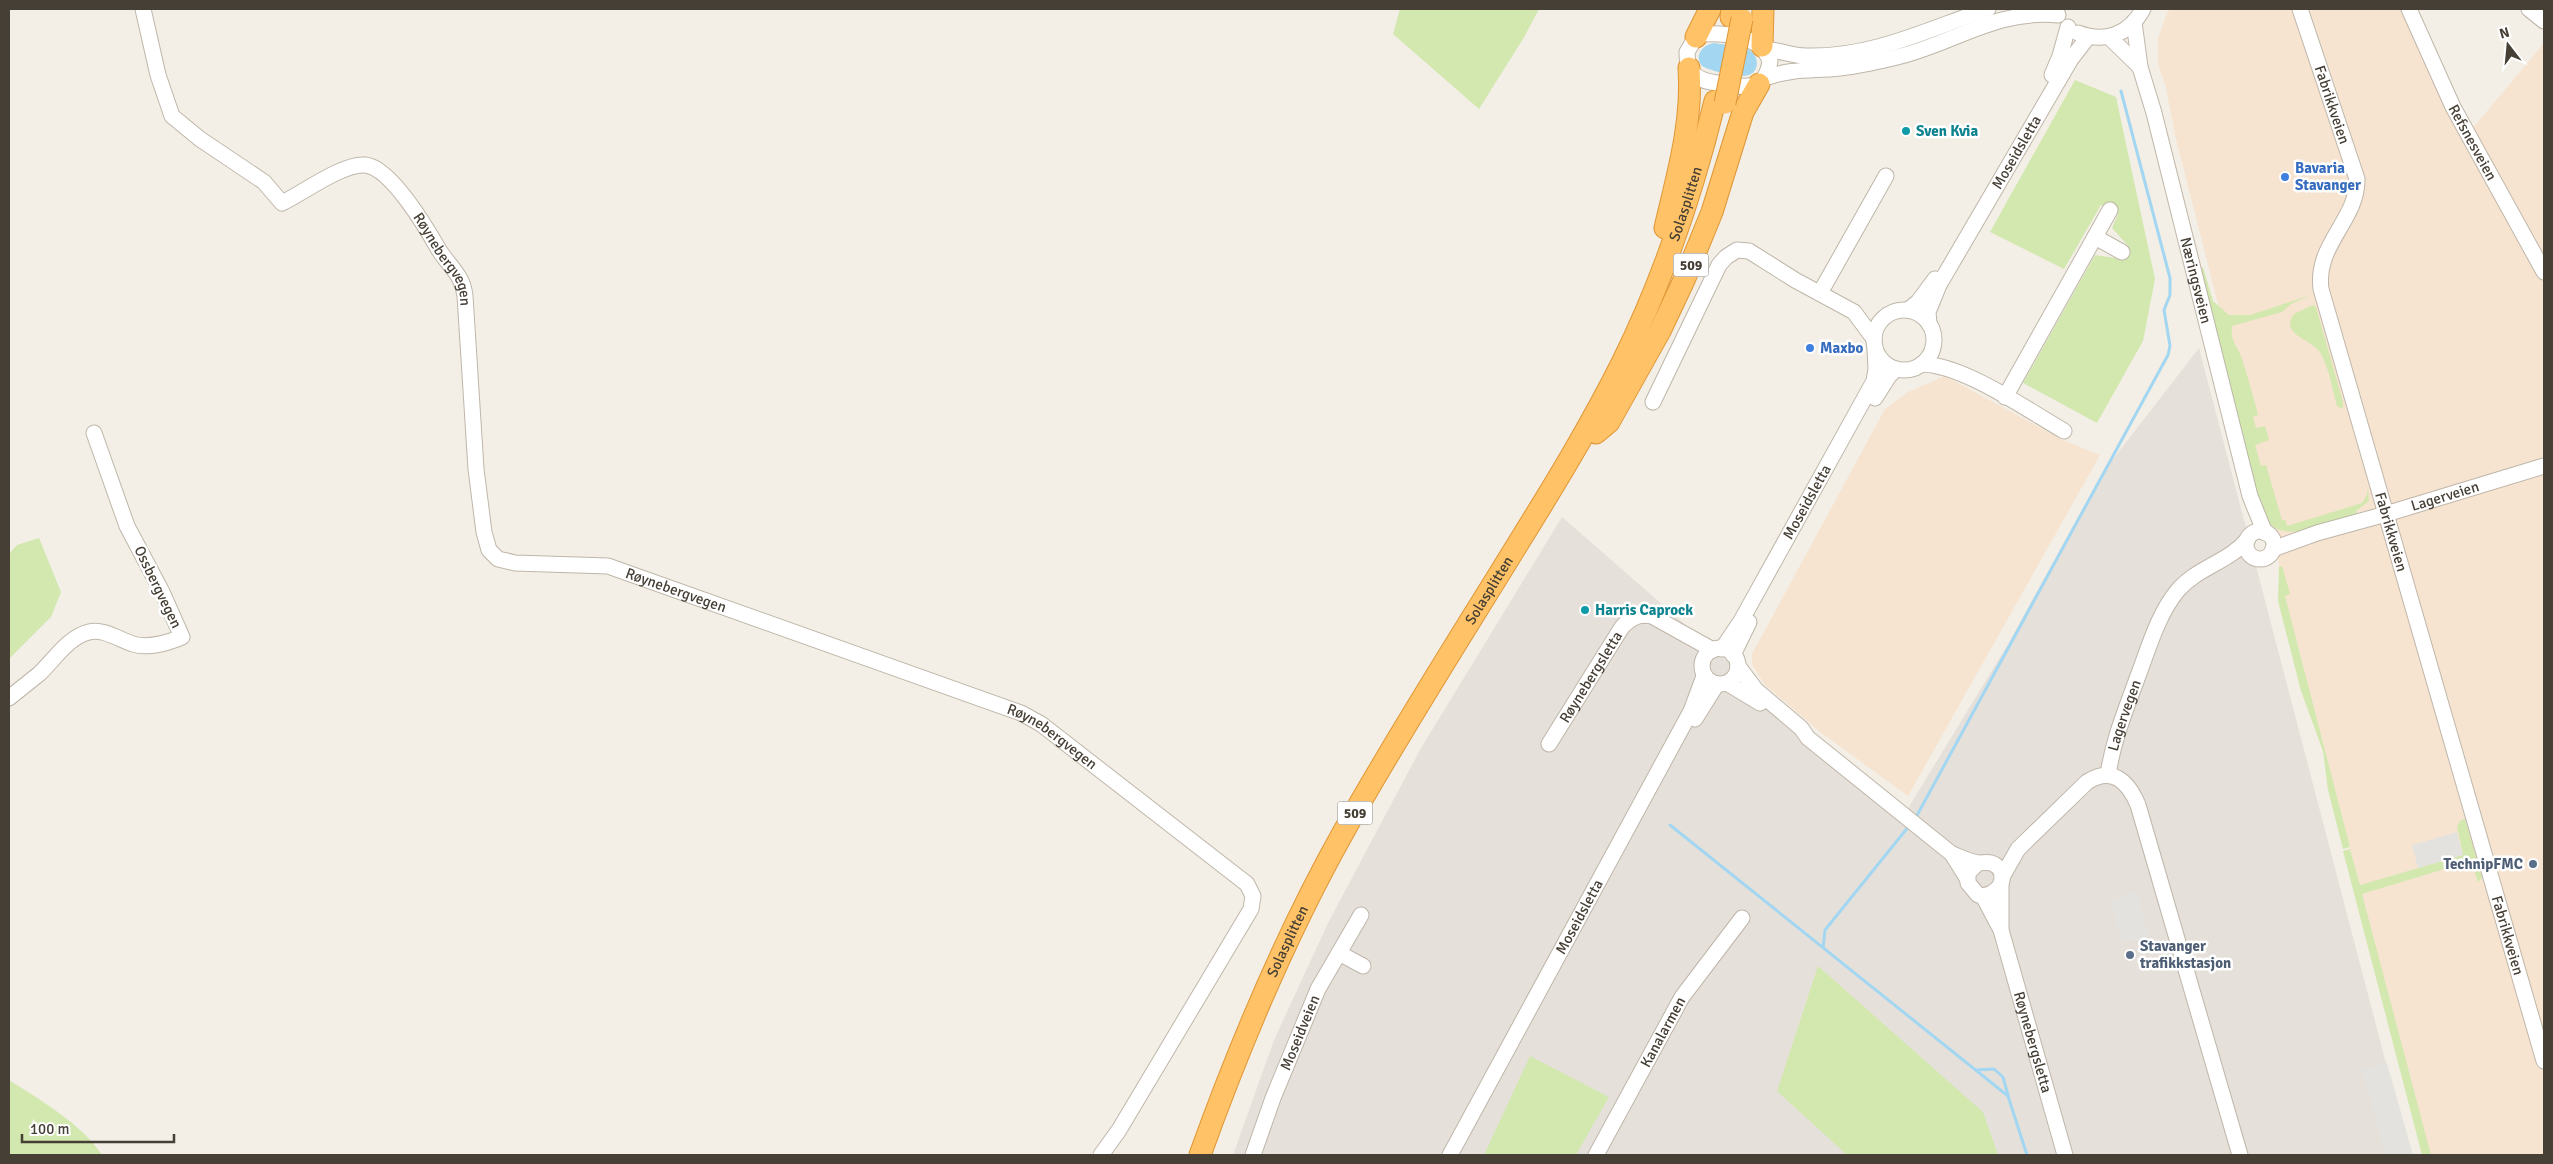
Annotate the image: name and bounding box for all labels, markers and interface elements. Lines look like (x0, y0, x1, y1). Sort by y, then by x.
north arrow (2483, 20, 2533, 70)
text: N (2498, 23, 2512, 42)
street label: Fabrikkveien (2311, 63, 2354, 146)
street label: Refsnesveien (2444, 101, 2501, 184)
street label: Moseidsletta (1988, 112, 2045, 192)
place label: Sven Kvia (1916, 122, 1978, 140)
marker: Sven Kvia (1900, 125, 1912, 137)
place label: Bavaria Stavanger (2295, 159, 2361, 194)
street label: Solasplitten (1665, 165, 1706, 243)
marker: Bavaria Stavanger (2279, 171, 2291, 183)
street label: Røynebergvegen (409, 209, 475, 306)
street label: Næringsveien (2176, 235, 2215, 325)
road number: 509 (1674, 254, 1708, 276)
place label: Maxbo (1820, 339, 1863, 357)
marker: Maxbo (1804, 342, 1816, 354)
street label: Moseidsletta (1779, 461, 1835, 542)
street label: Lagerveien (2409, 477, 2481, 515)
street label: Fabrikkveien (2371, 490, 2411, 574)
street label: Ossbergvegen (130, 543, 186, 631)
street label: Solasplitten (1461, 553, 1517, 628)
street label: Røynebergvegen (623, 564, 729, 616)
place label: Harris Caprock (1595, 601, 1693, 619)
marker: Harris Caprock (1579, 604, 1591, 616)
street label: Røynebergsletta (1556, 628, 1626, 726)
street label: Lagervegen (2104, 677, 2145, 753)
street label: Røynebergvegen (1005, 700, 1101, 773)
road number: 509 (1338, 801, 1372, 824)
place label: TechnipFMC (2444, 855, 2523, 873)
marker: TechnipFMC (2527, 858, 2539, 870)
street label: Moseidsletta (1552, 876, 1607, 957)
street label: Fabrikkveien (2488, 894, 2528, 977)
street label: Solasplitten (1263, 903, 1312, 980)
place label: Stavanger trafikkstasjon (2139, 937, 2231, 972)
marker: Stavanger trafikkstasjon (2124, 949, 2136, 961)
street label: Røynebergsletta (2010, 989, 2056, 1095)
street label: Moseidveien (1276, 992, 1324, 1073)
street label: Kanalarmen (1636, 994, 1689, 1070)
scale bar (22, 1112, 175, 1144)
text: 100 m (30, 1120, 70, 1138)

